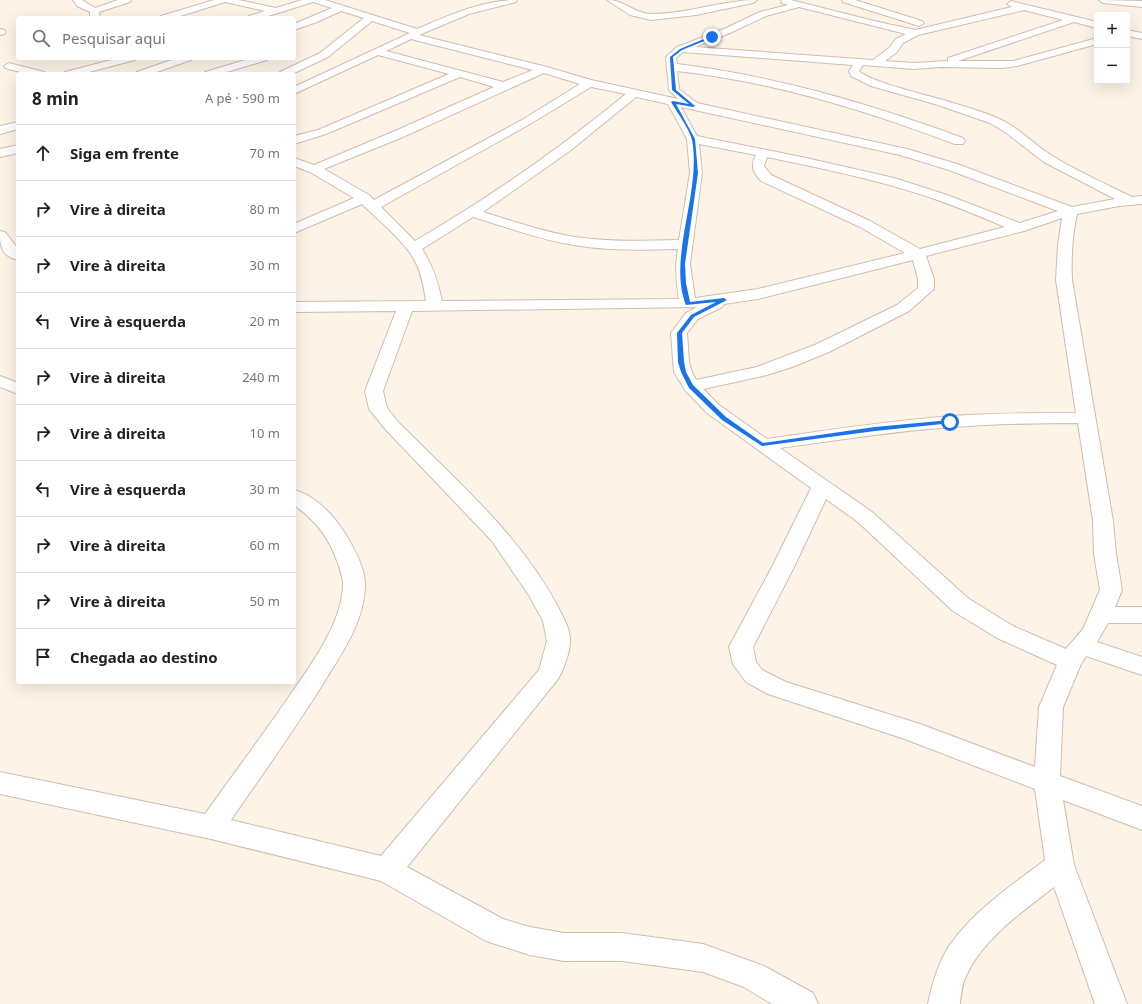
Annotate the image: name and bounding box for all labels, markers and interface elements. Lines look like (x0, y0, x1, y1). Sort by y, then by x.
map controls (1094, 12, 1130, 84)
button: + (1094, 12, 1130, 48)
search box (16, 16, 296, 60)
icon: search (30, 27, 52, 49)
text: Pesquisar aqui (62, 28, 166, 48)
route end (703, 28, 721, 46)
button: − (1094, 48, 1130, 84)
text: 8 min (32, 87, 79, 110)
text: A pé · 590 m (205, 89, 280, 107)
icon: ahead (32, 142, 54, 164)
text: Siga em frente (70, 143, 179, 163)
text: 70 m (250, 144, 280, 162)
icon: right (32, 198, 54, 220)
text: Vire à direita (70, 199, 166, 219)
text: 80 m (250, 200, 280, 218)
icon: right (32, 254, 54, 276)
text: Vire à direita (70, 255, 166, 275)
text: 30 m (250, 256, 280, 274)
icon: left (32, 310, 54, 332)
text: Vire à esquerda (70, 311, 186, 331)
text: 20 m (250, 312, 280, 330)
icon: right (32, 366, 54, 388)
text: Vire à direita (70, 367, 166, 387)
text: 240 m (242, 368, 280, 386)
route start (941, 413, 959, 431)
icon: right (32, 422, 54, 444)
text: Vire à direita (70, 423, 166, 443)
text: 10 m (250, 424, 280, 442)
icon: left (32, 478, 54, 500)
text: Vire à esquerda (70, 479, 186, 499)
text: 30 m (250, 480, 280, 498)
icon: right (32, 534, 54, 556)
text: Vire à direita (70, 535, 166, 555)
text: 60 m (250, 536, 280, 554)
icon: right (32, 590, 54, 612)
text: Vire à direita (70, 591, 166, 611)
text: 50 m (250, 592, 280, 610)
icon: arrive (32, 646, 54, 668)
text: Chegada ao destino (70, 647, 218, 667)

